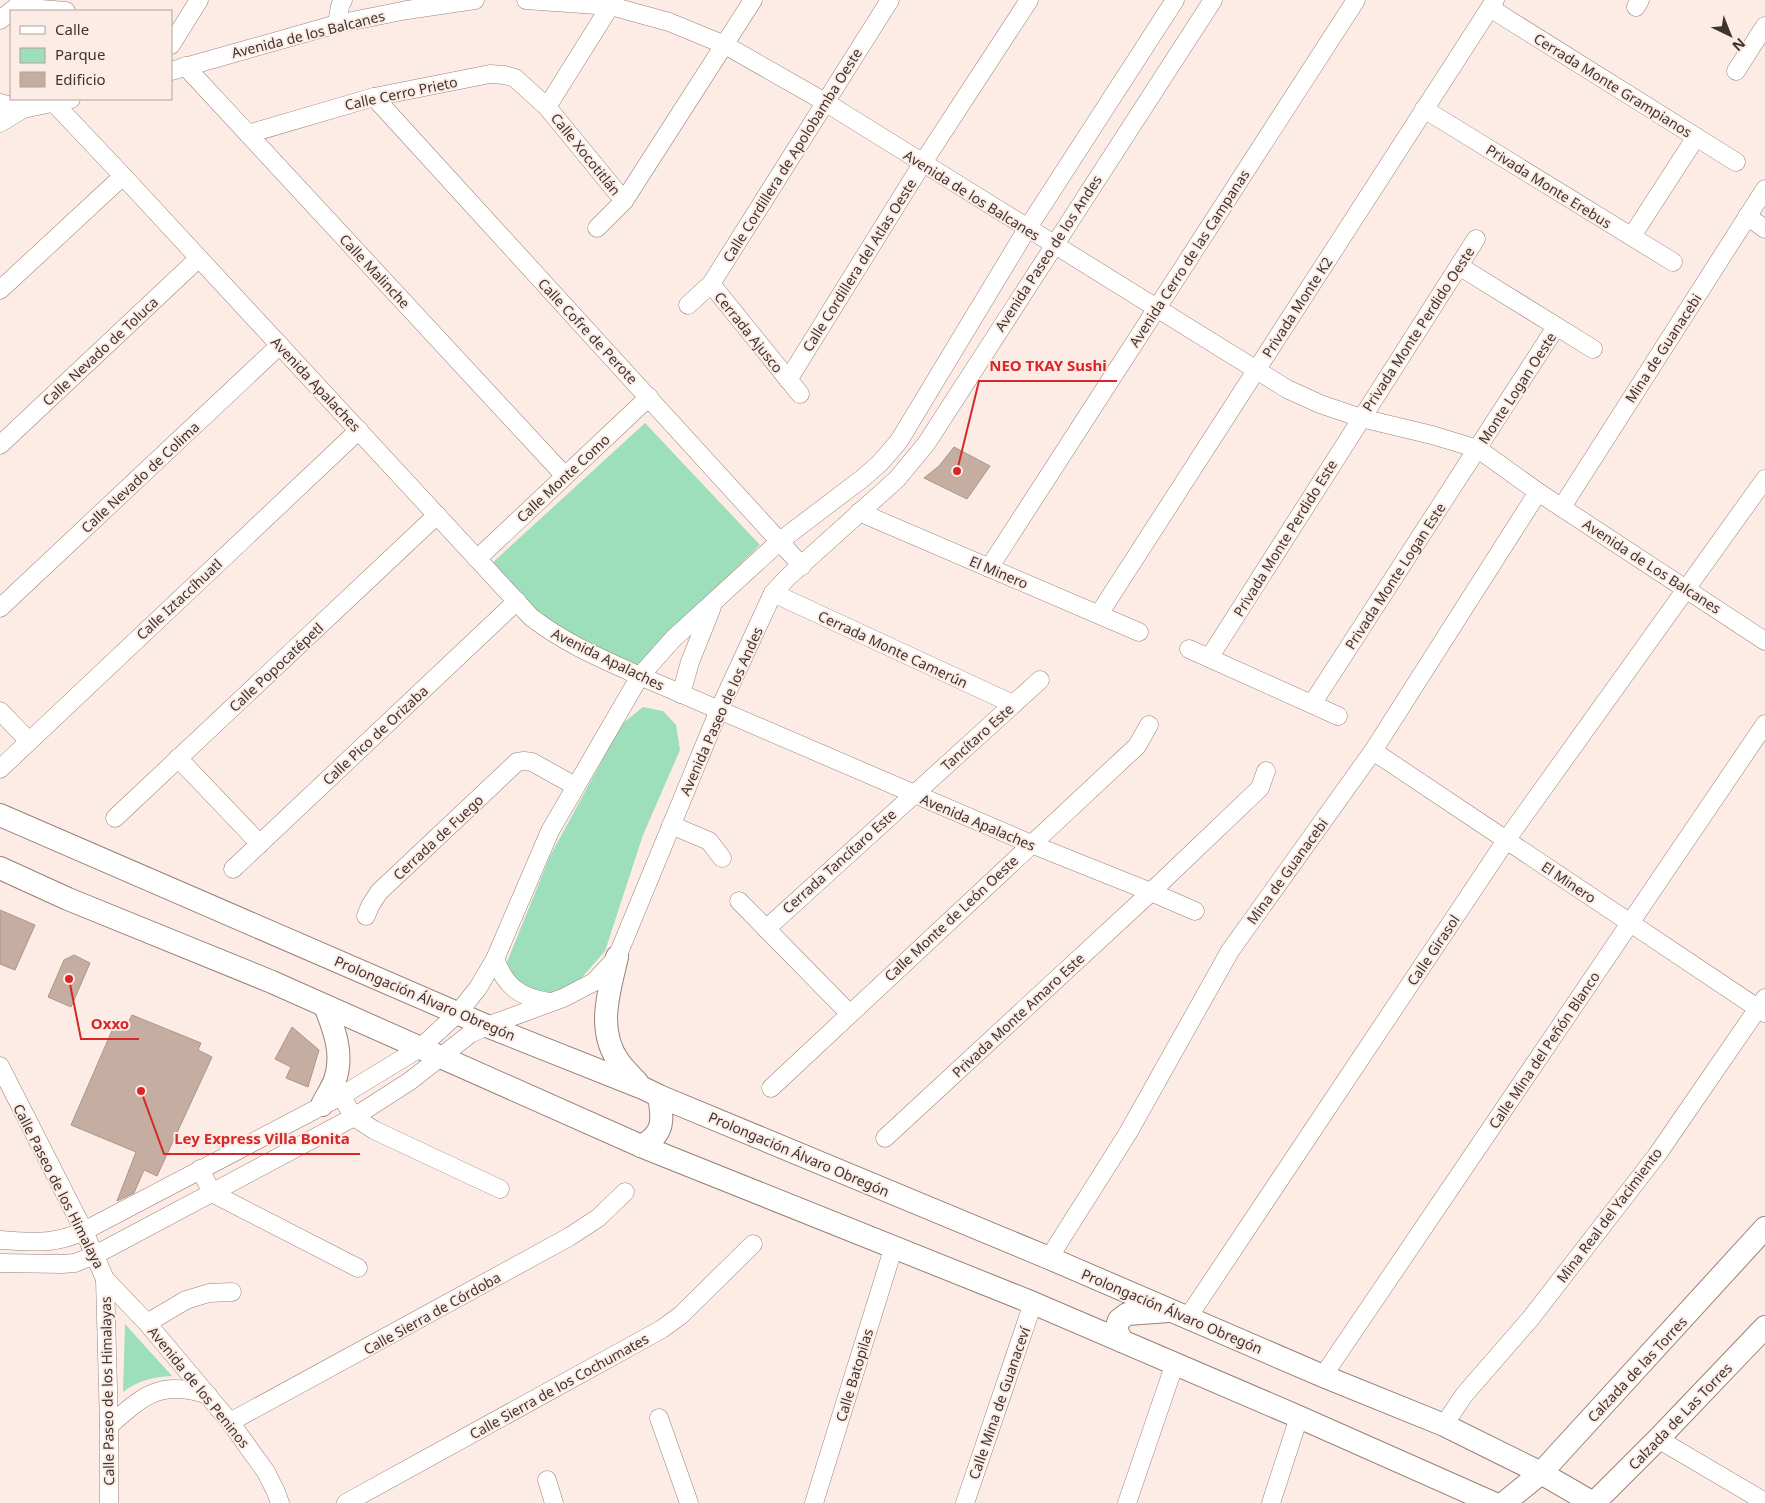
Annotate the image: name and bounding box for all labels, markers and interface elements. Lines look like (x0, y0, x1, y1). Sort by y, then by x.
street label: Avenida de los Balcanes (229, 6, 387, 62)
legend (10, 10, 172, 100)
north arrow (1705, 10, 1755, 60)
text: Calle (55, 19, 89, 39)
street label: Cerrada Monte Grampianos (1530, 28, 1696, 142)
text: N (1729, 34, 1750, 56)
text: Parque (55, 44, 105, 64)
street label: Calle Cordillera de Apolobamba Oeste (718, 44, 866, 266)
text: Edificio (55, 69, 106, 89)
street label: Calle Cerro Prieto (343, 72, 459, 114)
street label: Calle Xocotitlán (547, 109, 625, 199)
street label: Privada Monte Erebus (1483, 140, 1616, 232)
street label: Avenida de los Balcanes (900, 145, 1044, 245)
street label: Avenida Cerro de las Campanas (1124, 165, 1254, 350)
street label: Avenida Paseo de los Andes (990, 171, 1106, 335)
street label: Calle Cordillera del Atlas Oeste (798, 175, 920, 355)
street label: Calle Malinche (336, 230, 414, 312)
street label: Privada Monte Perdido Oeste (1358, 243, 1478, 415)
street label: Privada Monte K2 (1257, 253, 1337, 361)
street label: Calle Cofre de Perote (534, 274, 642, 388)
street label: Cerrada Ajusco (710, 288, 788, 376)
street label: Mina de Guanacebi (1621, 290, 1705, 406)
street label: Calle Nevado de Toluca (38, 292, 162, 410)
street label: Monte Logan Oeste (1474, 328, 1560, 447)
street label: Avenida Apalaches (267, 332, 365, 436)
callout: NEO TKAY Sushi (979, 351, 1117, 381)
text: NEO TKAY Sushi (989, 355, 1107, 375)
street label: Calle Nevado de Colima (77, 417, 203, 537)
street label: Calle Monte Como (512, 430, 614, 526)
street label: Privada Monte Perdido Este (1229, 456, 1341, 620)
street label: Privada Monte Logan Este (1340, 499, 1450, 653)
street label: Avenida de Los Balcanes (1579, 514, 1725, 618)
street label: El Minero (967, 551, 1031, 593)
street label: Calle Iztaccíhuatl (132, 554, 226, 644)
street label: Cerrada Monte Camerún (815, 606, 971, 692)
street label: Calle Popocatépetl (225, 618, 327, 716)
street label: Avenida Apalaches (548, 623, 668, 695)
street label: Avenida Paseo de los Andes (675, 623, 767, 798)
street label: Calle Pico de Orizaba (318, 681, 432, 789)
street label: Tancítaro Este (937, 699, 1017, 775)
street label: Avenida Apalaches (918, 789, 1039, 855)
street label: Cerrada de Fuego (389, 790, 487, 884)
street label: Cerrada Tancítaro Este (778, 805, 900, 917)
street label: Mina de Guanacebi (1242, 814, 1332, 928)
street label: Calle Monte de León Oeste (880, 851, 1022, 985)
street label: El Minero (1538, 857, 1600, 907)
street label: Calle Girasol (1402, 911, 1464, 989)
street label: Privada Monte Amaro Este (948, 949, 1088, 1081)
street label: Prolongación Álvaro Obregón (332, 951, 518, 1045)
street label: Calle Mina del Peñón Blanco (1484, 968, 1604, 1132)
callout: Oxxo (81, 1009, 139, 1039)
text: Oxxo (91, 1013, 129, 1033)
street label: Calle Paseo de los Himalaya (9, 1100, 109, 1272)
street label: Prolongación Álvaro Obregón (706, 1107, 892, 1201)
callout: Ley Express Villa Bonita (164, 1124, 360, 1154)
text: Ley Express Villa Bonita (174, 1128, 350, 1148)
street label: Mina Real del Yacimiento (1552, 1144, 1666, 1286)
street label: Prolongación Álvaro Obregón (1079, 1264, 1265, 1358)
street label: Calle Sierra de Córdoba (360, 1267, 504, 1359)
street label: Calle Paseo de los Himalayas (96, 1296, 118, 1486)
street label: Calzada de las Torres (1583, 1312, 1691, 1426)
street label: Avenida de los Peninos (144, 1322, 254, 1452)
street label: Calle Mina de Guanaceví (964, 1324, 1034, 1482)
street label: Calle Batopilas (831, 1326, 877, 1424)
street label: Calle Sierra de los Cochumates (466, 1329, 652, 1443)
street label: Calzada de Las Torres (1624, 1358, 1736, 1474)

